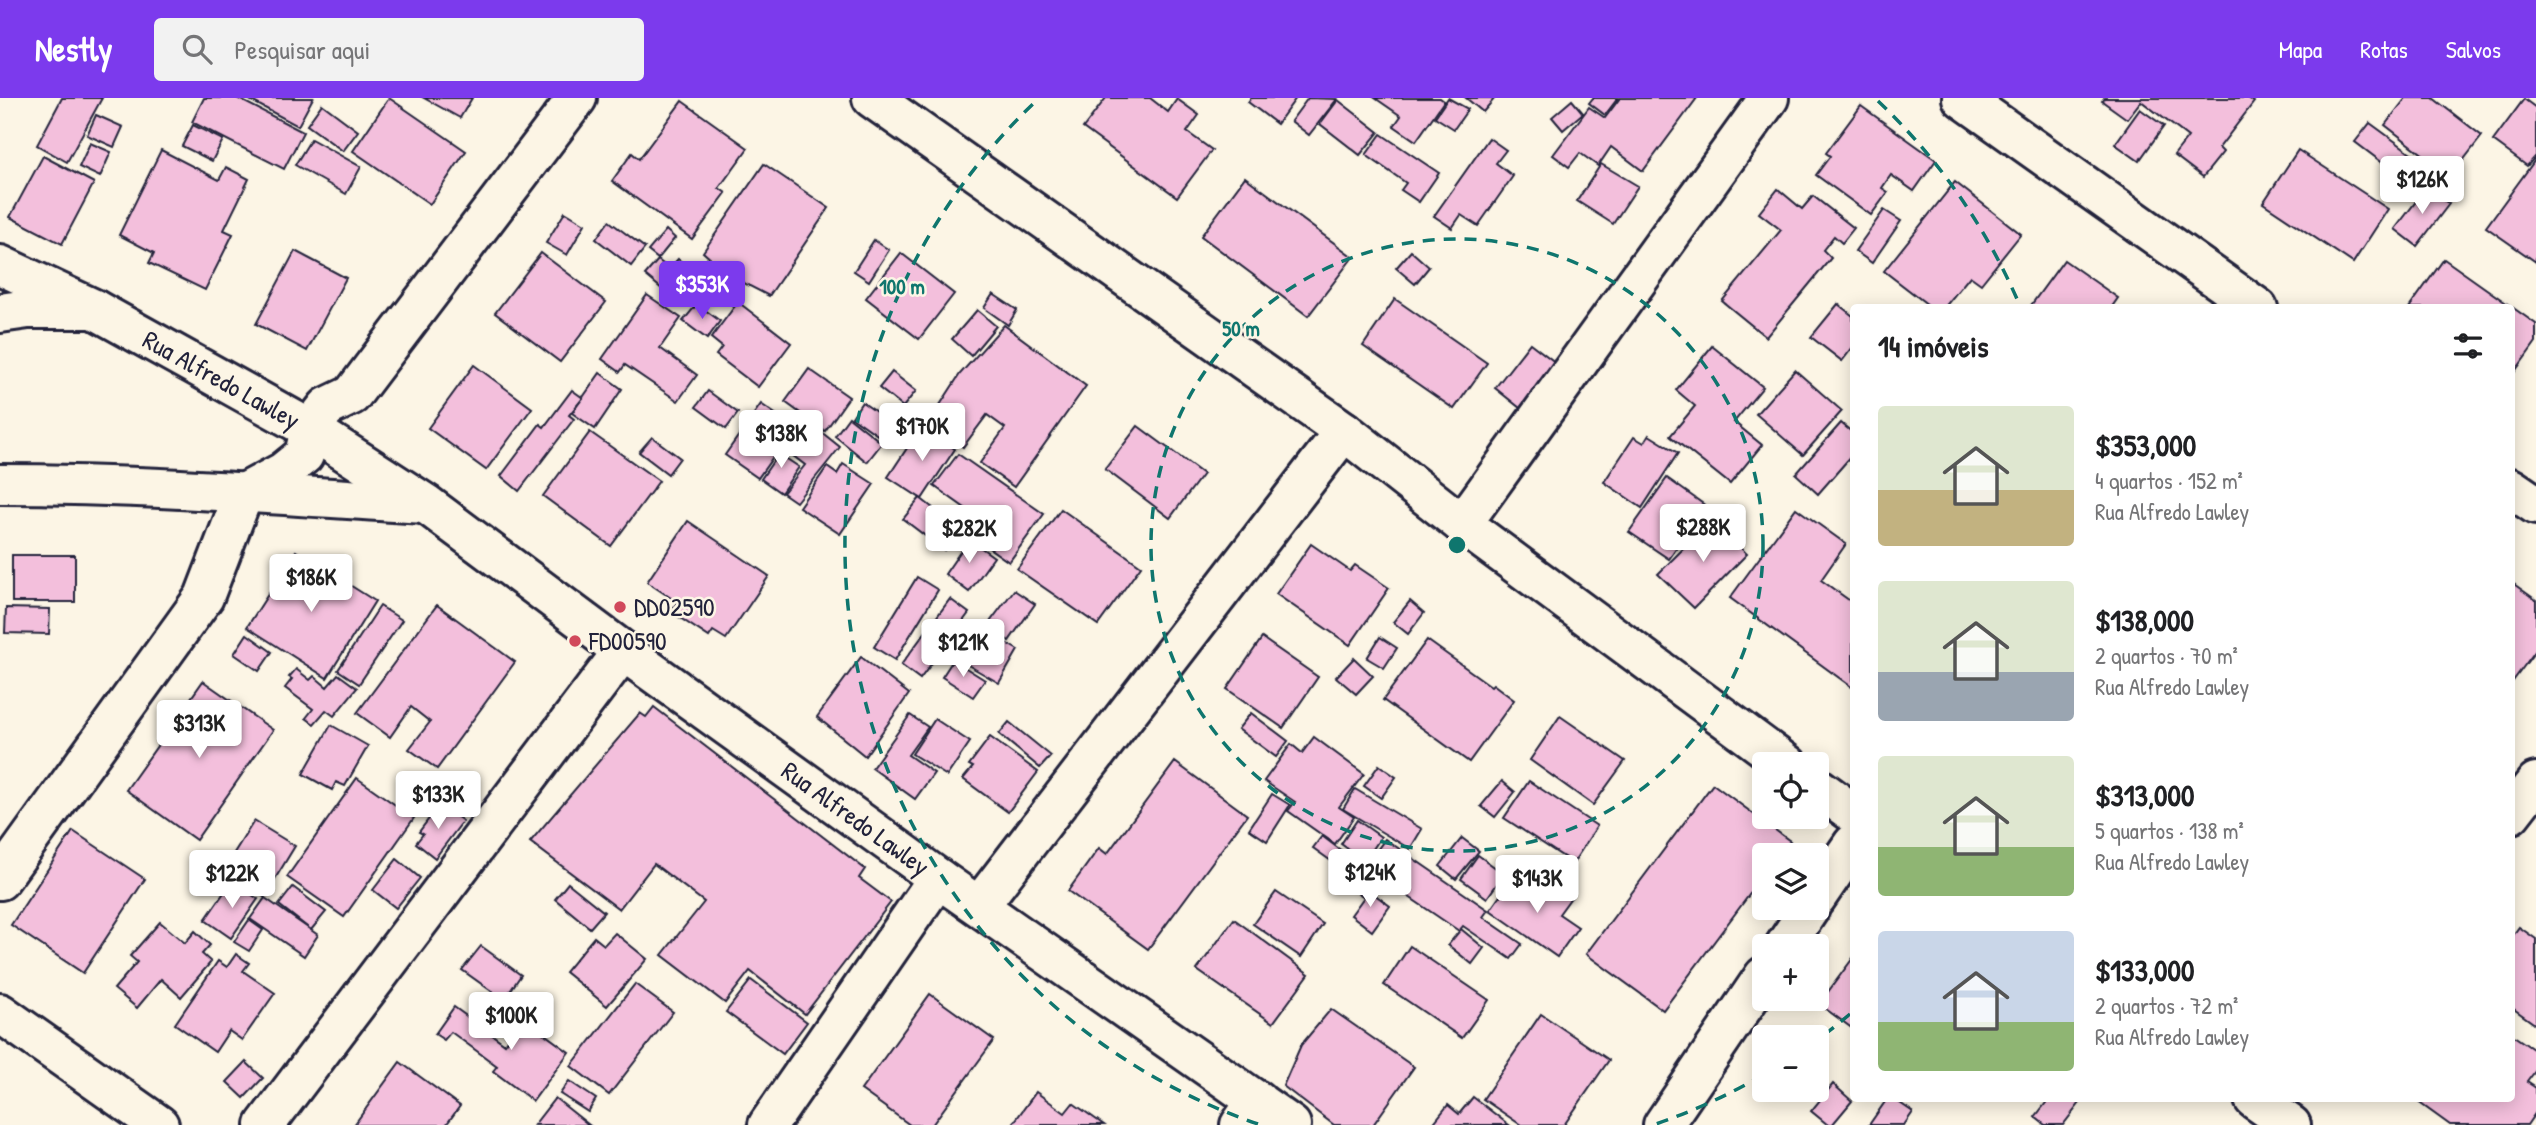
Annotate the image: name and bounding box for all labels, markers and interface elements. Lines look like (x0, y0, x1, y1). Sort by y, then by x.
search box (154, 18, 644, 81)
text: Nestly (35, 27, 112, 71)
icon: search (178, 30, 216, 68)
text: Pesquisar aqui (234, 32, 370, 67)
text: Mapa (2279, 33, 2322, 65)
text: Rotas (2360, 33, 2408, 65)
text: Salvos (2446, 33, 2501, 65)
pin: $126K (2373, 156, 2471, 216)
text: $126K (2396, 163, 2448, 194)
pin: $353K (653, 262, 751, 321)
text: $353K (675, 268, 729, 299)
text: 100 m (879, 272, 925, 301)
text: 50 m (1222, 314, 1260, 343)
street label: Rua Alfredo Lawley (137, 322, 306, 437)
text: 14 imóveis (1878, 326, 1988, 366)
icon: filters (2449, 327, 2487, 365)
pin: $170K (873, 404, 971, 463)
pin: $138K (732, 410, 830, 470)
text: $170K (895, 410, 949, 441)
text: $138K (755, 417, 807, 448)
text: $353,000 (2095, 425, 2196, 465)
icon: home (1934, 434, 2018, 518)
text: 4 quartos · 152 m² (2095, 465, 2243, 496)
text: Rua Alfredo Lawley (2095, 496, 2249, 527)
pin: $288K (1654, 504, 1752, 564)
pin: $282K (920, 505, 1018, 565)
text: $288K (1676, 511, 1730, 542)
text: $282K (941, 512, 997, 543)
centre of rings (1445, 533, 1469, 557)
pin: $186K (262, 554, 360, 614)
text: $186K (285, 561, 337, 592)
place label: DD02590 (634, 589, 715, 624)
marker: DD02590 (612, 599, 628, 615)
text: $138,000 (2095, 600, 2194, 640)
icon: home (1934, 609, 2018, 693)
pin: $121K (914, 620, 1012, 679)
place label: FD00590 (588, 623, 667, 658)
text: $121K (937, 626, 989, 657)
marker: FD00590 (567, 633, 583, 649)
text: 2 quartos · 70 m² (2095, 640, 2238, 671)
text: Rua Alfredo Lawley (2095, 671, 2249, 702)
pin: $313K (150, 700, 248, 760)
text: $313K (173, 707, 225, 738)
map controls (1752, 752, 1829, 1102)
button: locate (1752, 752, 1829, 829)
street label: Rua Alfredo Lawley (775, 753, 937, 883)
pin: $133K (389, 772, 487, 831)
text: $313,000 (2095, 775, 2194, 815)
text: $133K (412, 778, 464, 809)
icon: home (1934, 784, 2018, 868)
text: 5 quartos · 138 m² (2095, 815, 2244, 846)
button: layers (1752, 843, 1829, 920)
text: Rua Alfredo Lawley (2095, 846, 2249, 877)
pin: $122K (183, 850, 281, 910)
pin: $124K (1321, 850, 1419, 909)
text: $124K (1344, 856, 1396, 887)
pin: $143K (1488, 856, 1586, 915)
text: $122K (205, 857, 259, 888)
text: $143K (1512, 862, 1562, 893)
button: + (1752, 934, 1829, 1011)
text: $133,000 (2095, 950, 2194, 990)
icon: home (1934, 959, 2018, 1043)
text: 2 quartos · 72 m² (2095, 990, 2238, 1021)
pin: $100K (462, 992, 560, 1052)
text: $100K (485, 999, 537, 1030)
text: Rua Alfredo Lawley (2095, 1021, 2249, 1052)
button: − (1752, 1025, 1829, 1102)

